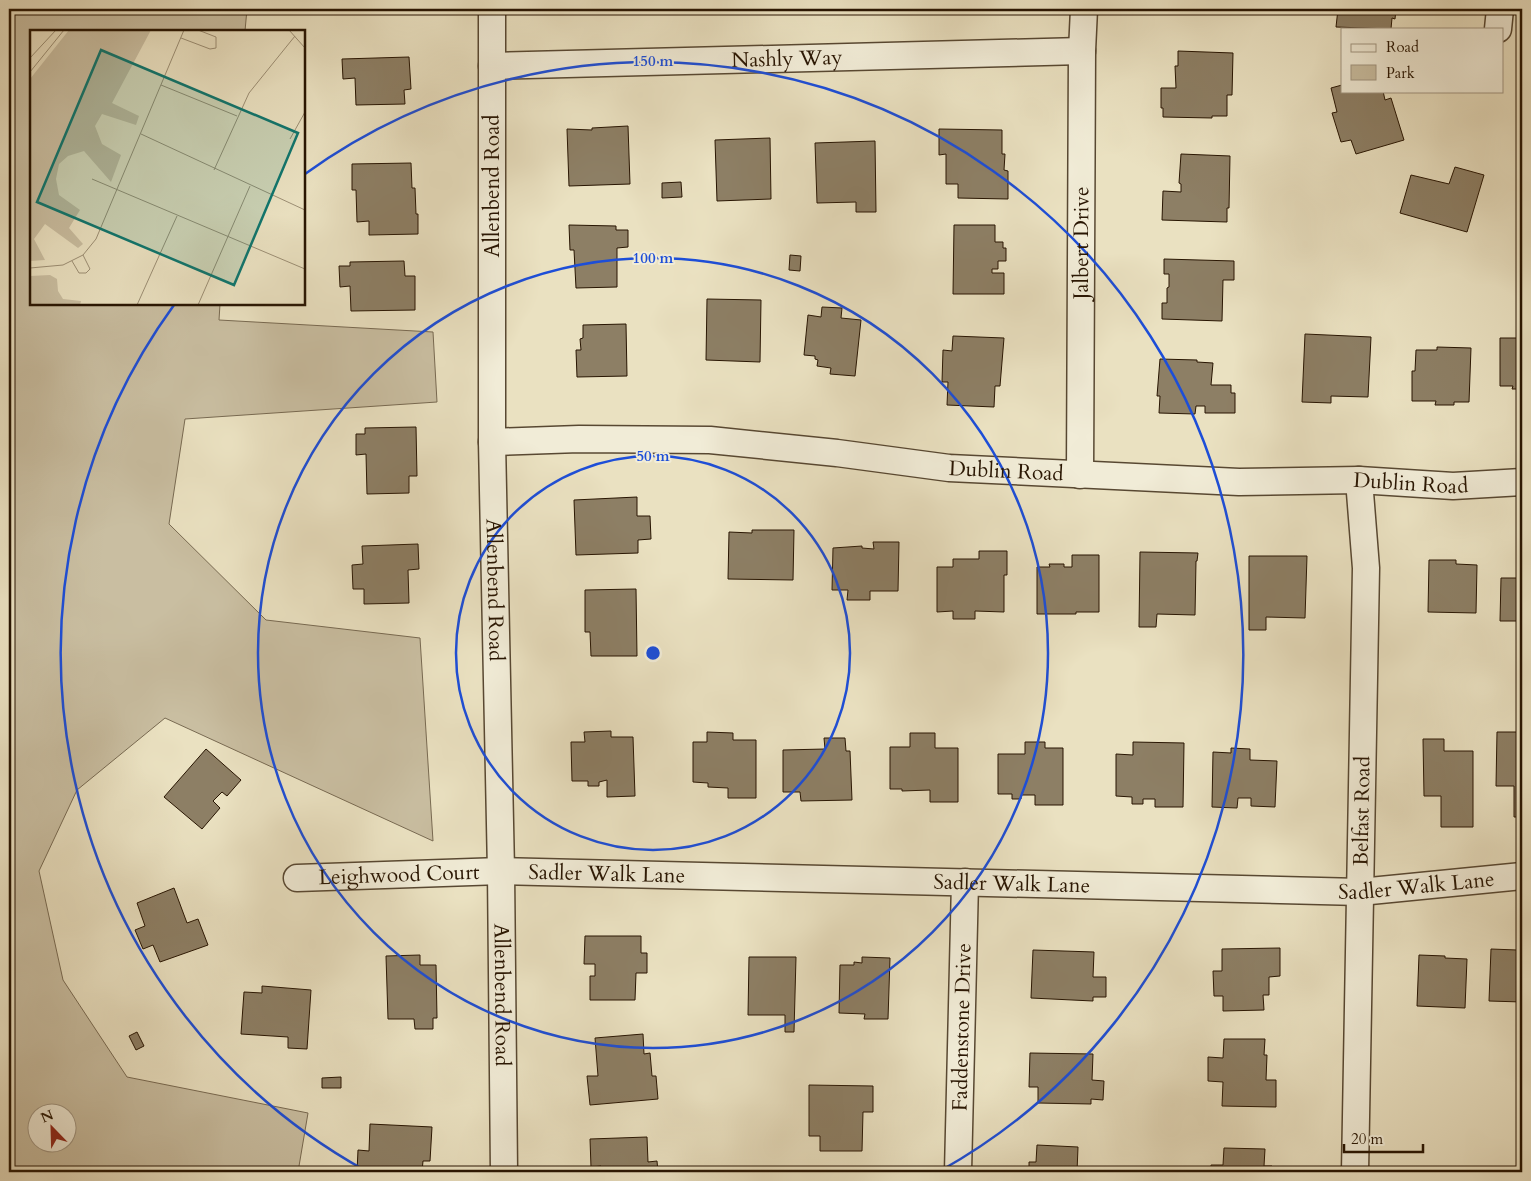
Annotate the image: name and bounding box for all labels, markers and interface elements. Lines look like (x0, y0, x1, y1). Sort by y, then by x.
legend (1341, 28, 1504, 92)
inset map (30, 30, 305, 305)
text: Road (1386, 37, 1419, 57)
street label: Nashly Way (731, 43, 843, 74)
text: 150 m (633, 51, 674, 71)
text: Park (1386, 63, 1415, 83)
street label: Allenbend Road (478, 115, 507, 257)
street label: Jalbert Drive (1066, 186, 1096, 303)
text: 100 m (633, 248, 674, 268)
text: 50 m (636, 446, 670, 466)
street label: Dublin Road (948, 454, 1064, 488)
street label: Dublin Road (1353, 465, 1469, 501)
street label: Allenbend Road (479, 518, 511, 662)
centre of rings (644, 644, 662, 662)
street label: Belfast Road (1346, 756, 1377, 866)
street label: Leighwood Court (318, 857, 480, 892)
street label: Sadler Walk Lane (528, 857, 686, 890)
street label: Sadler Walk Lane (1338, 864, 1496, 907)
street label: Sadler Walk Lane (933, 867, 1090, 900)
street label: Allenbend Road (487, 923, 517, 1066)
street label: Faddenstone Drive (945, 943, 978, 1111)
north arrow (28, 1104, 78, 1154)
text: N (38, 1105, 56, 1128)
scale bar (1344, 1121, 1422, 1153)
text: 20 m (1351, 1129, 1383, 1149)

